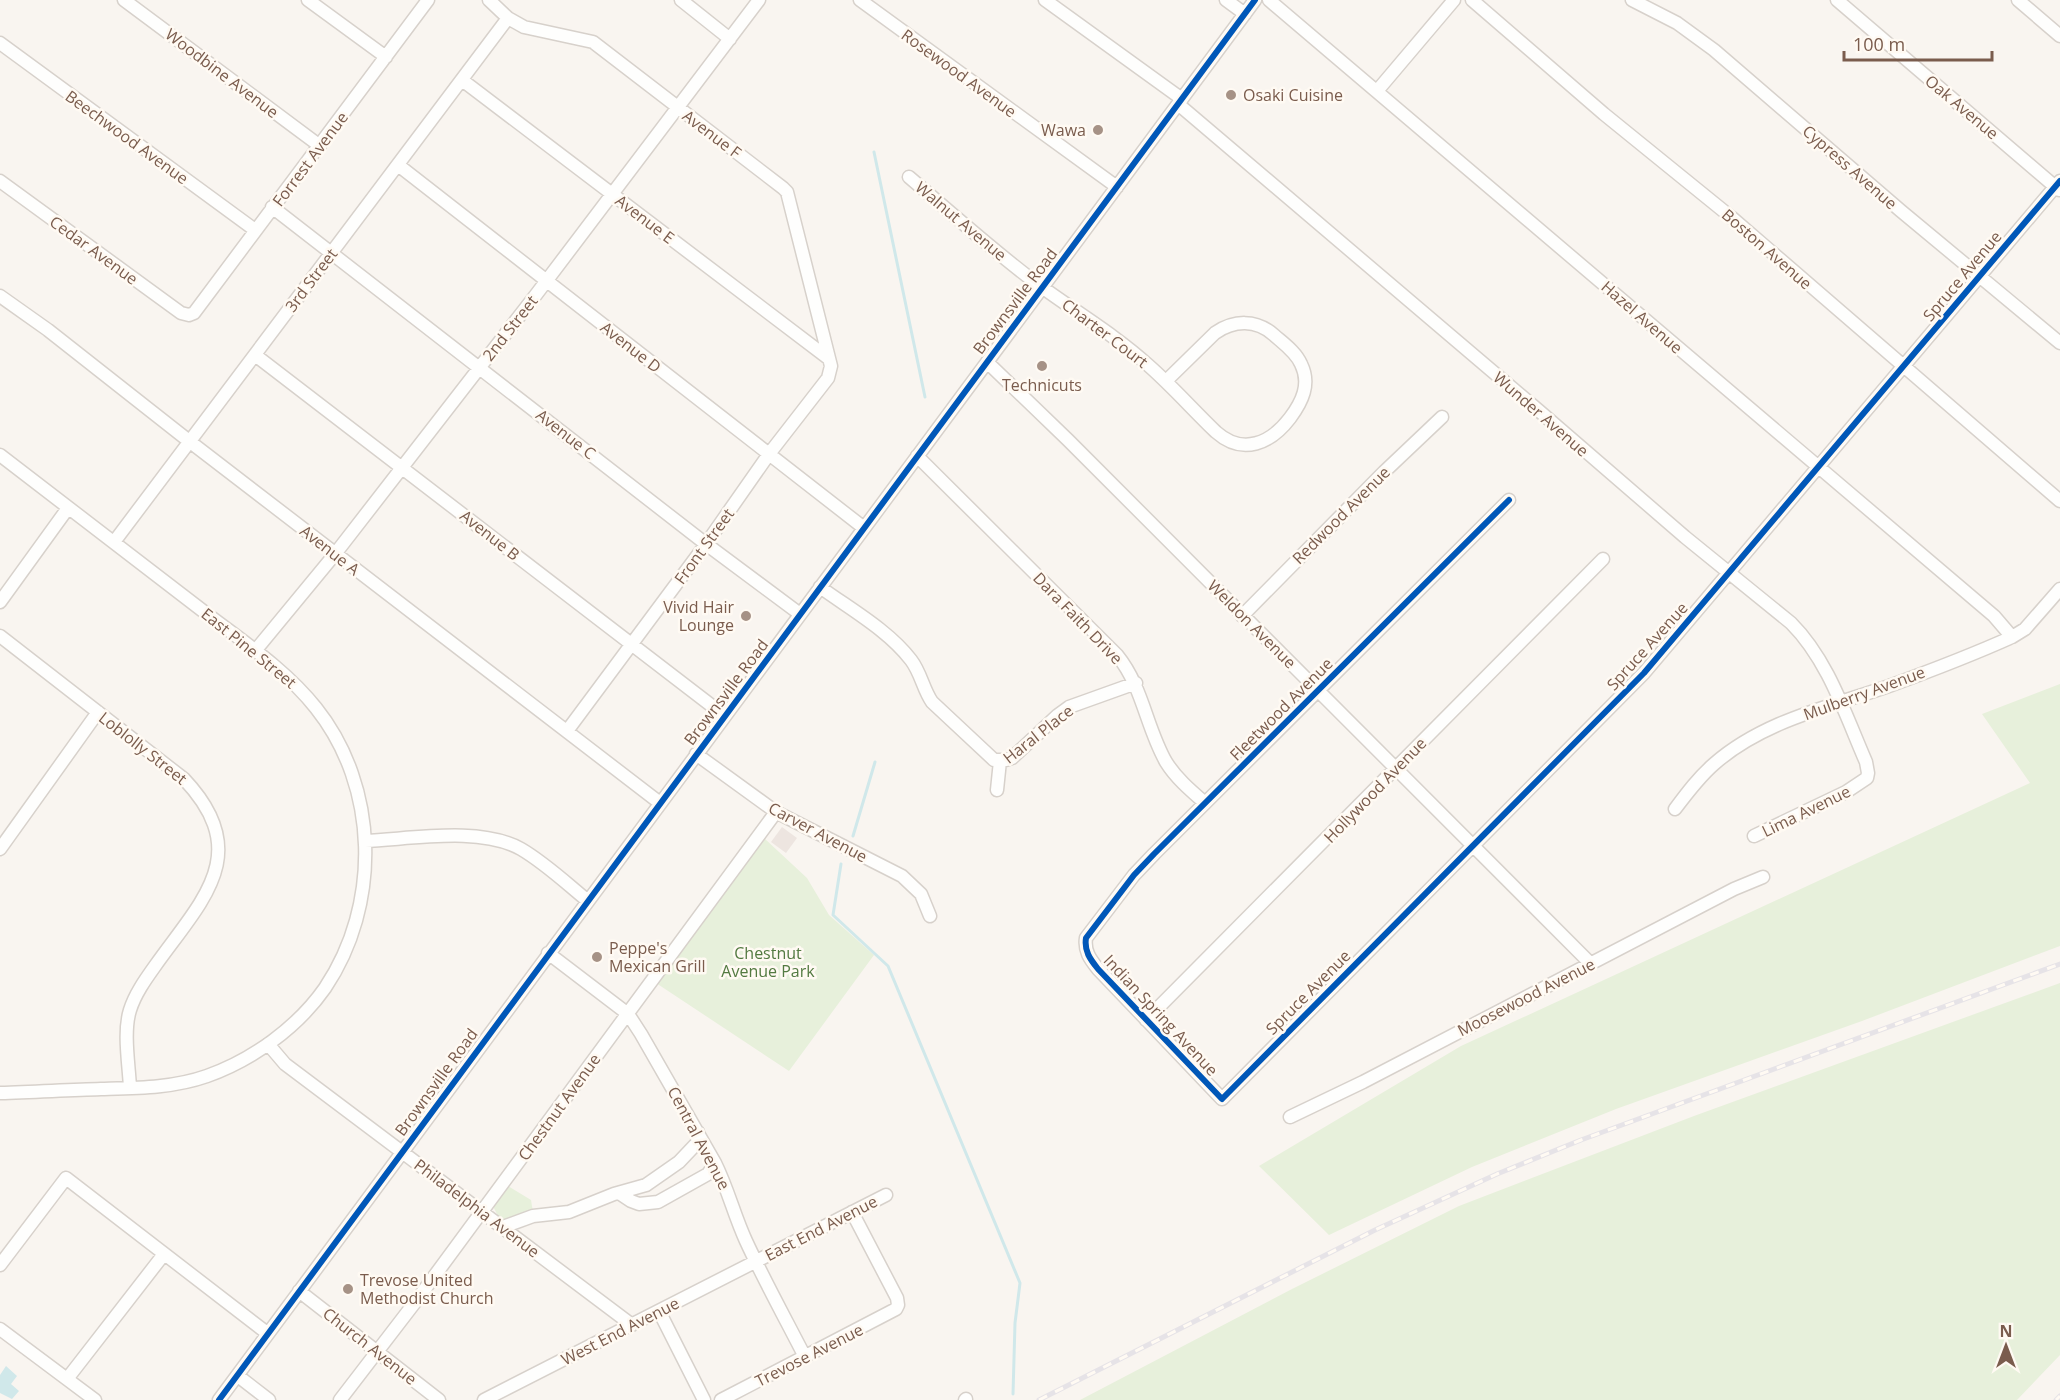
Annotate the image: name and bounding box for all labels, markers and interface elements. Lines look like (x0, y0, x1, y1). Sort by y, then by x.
street label: Woodbine Avenue (161, 23, 283, 123)
street label: Rosewood Avenue (897, 24, 1021, 122)
scale bar (1844, 24, 1992, 62)
text: 100 m (1853, 32, 1905, 56)
street label: Oak Avenue (1921, 70, 2003, 144)
place label: Osaki Cuisine (1243, 84, 1343, 106)
street label: Beechwood Avenue (61, 85, 193, 189)
marker: Osaki Cuisine (1224, 88, 1238, 102)
street label: Avenue F (678, 105, 746, 163)
street label: Forrest Avenue (267, 107, 353, 211)
place label: Wawa (1041, 119, 1086, 141)
street label: Cypress Avenue (1798, 120, 1902, 214)
marker: Wawa (1091, 123, 1105, 137)
street label: Walnut Avenue (911, 176, 1011, 266)
street label: Avenue E (611, 190, 679, 248)
street label: Boston Avenue (1717, 204, 1817, 294)
street label: Cedar Avenue (45, 210, 143, 290)
street label: Spruce Avenue (1918, 226, 2006, 326)
street label: 3rd Street (280, 243, 342, 316)
street label: Brownsville Road (968, 243, 1062, 359)
street label: Hazel Avenue (1597, 276, 1687, 358)
street label: 2nd Street (477, 290, 543, 365)
street label: Charter Court (1057, 293, 1153, 373)
street label: Avenue D (596, 316, 666, 378)
marker: Technicuts (1035, 359, 1049, 373)
street label: Wunder Avenue (1489, 366, 1593, 462)
place label: Technicuts (1002, 374, 1082, 396)
street label: Avenue C (532, 404, 600, 464)
street label: Redwood Avenue (1287, 461, 1395, 569)
street label: Front Street (669, 503, 739, 588)
street label: Avenue B (456, 505, 524, 565)
street label: Avenue A (296, 520, 365, 581)
street label: Dara Faith Drive (1028, 567, 1128, 669)
street label: Weldon Avenue (1203, 575, 1301, 673)
place label: Vivid Hair Lounge (663, 596, 734, 636)
street label: Spruce Avenue (1602, 597, 1692, 695)
street label: East Pine Street (197, 603, 301, 693)
marker: Vivid Hair Lounge (739, 609, 753, 623)
street label: Brownsville Road (679, 634, 773, 750)
street label: Fleetwood Avenue (1225, 653, 1337, 765)
street label: Mulberry Avenue (1800, 661, 1928, 725)
street label: Haral Place (998, 700, 1078, 768)
street label: Loblolly Street (94, 707, 192, 790)
street label: Hollywood Avenue (1319, 732, 1431, 848)
street label: Lima Avenue (1758, 780, 1854, 842)
street label: Carver Avenue (765, 797, 871, 867)
place label: Peppe's Mexican Grill (609, 937, 706, 977)
park label: Chestnut Avenue Park (721, 942, 815, 982)
street label: Spruce Avenue (1261, 945, 1355, 1039)
marker: Peppe's Mexican Grill (590, 950, 604, 964)
street label: Indian Spring Avenue (1099, 950, 1223, 1080)
street label: Moosewood Avenue (1453, 953, 1599, 1041)
street label: Brownsville Road (390, 1024, 482, 1140)
street label: Chestnut Avenue (513, 1049, 605, 1165)
street label: Central Avenue (663, 1083, 735, 1193)
street label: Philadelphia Avenue (410, 1154, 544, 1262)
street label: East End Avenue (761, 1190, 881, 1266)
place label: Trevose United Methodist Church (360, 1269, 494, 1309)
marker: Trevose United Methodist Church (341, 1282, 355, 1296)
street label: West End Avenue (557, 1292, 683, 1370)
street label: Church Avenue (318, 1302, 422, 1390)
north arrow (1976, 1316, 2036, 1376)
street label: Trevose Avenue (751, 1318, 867, 1392)
text: N (1999, 1320, 2013, 1342)

